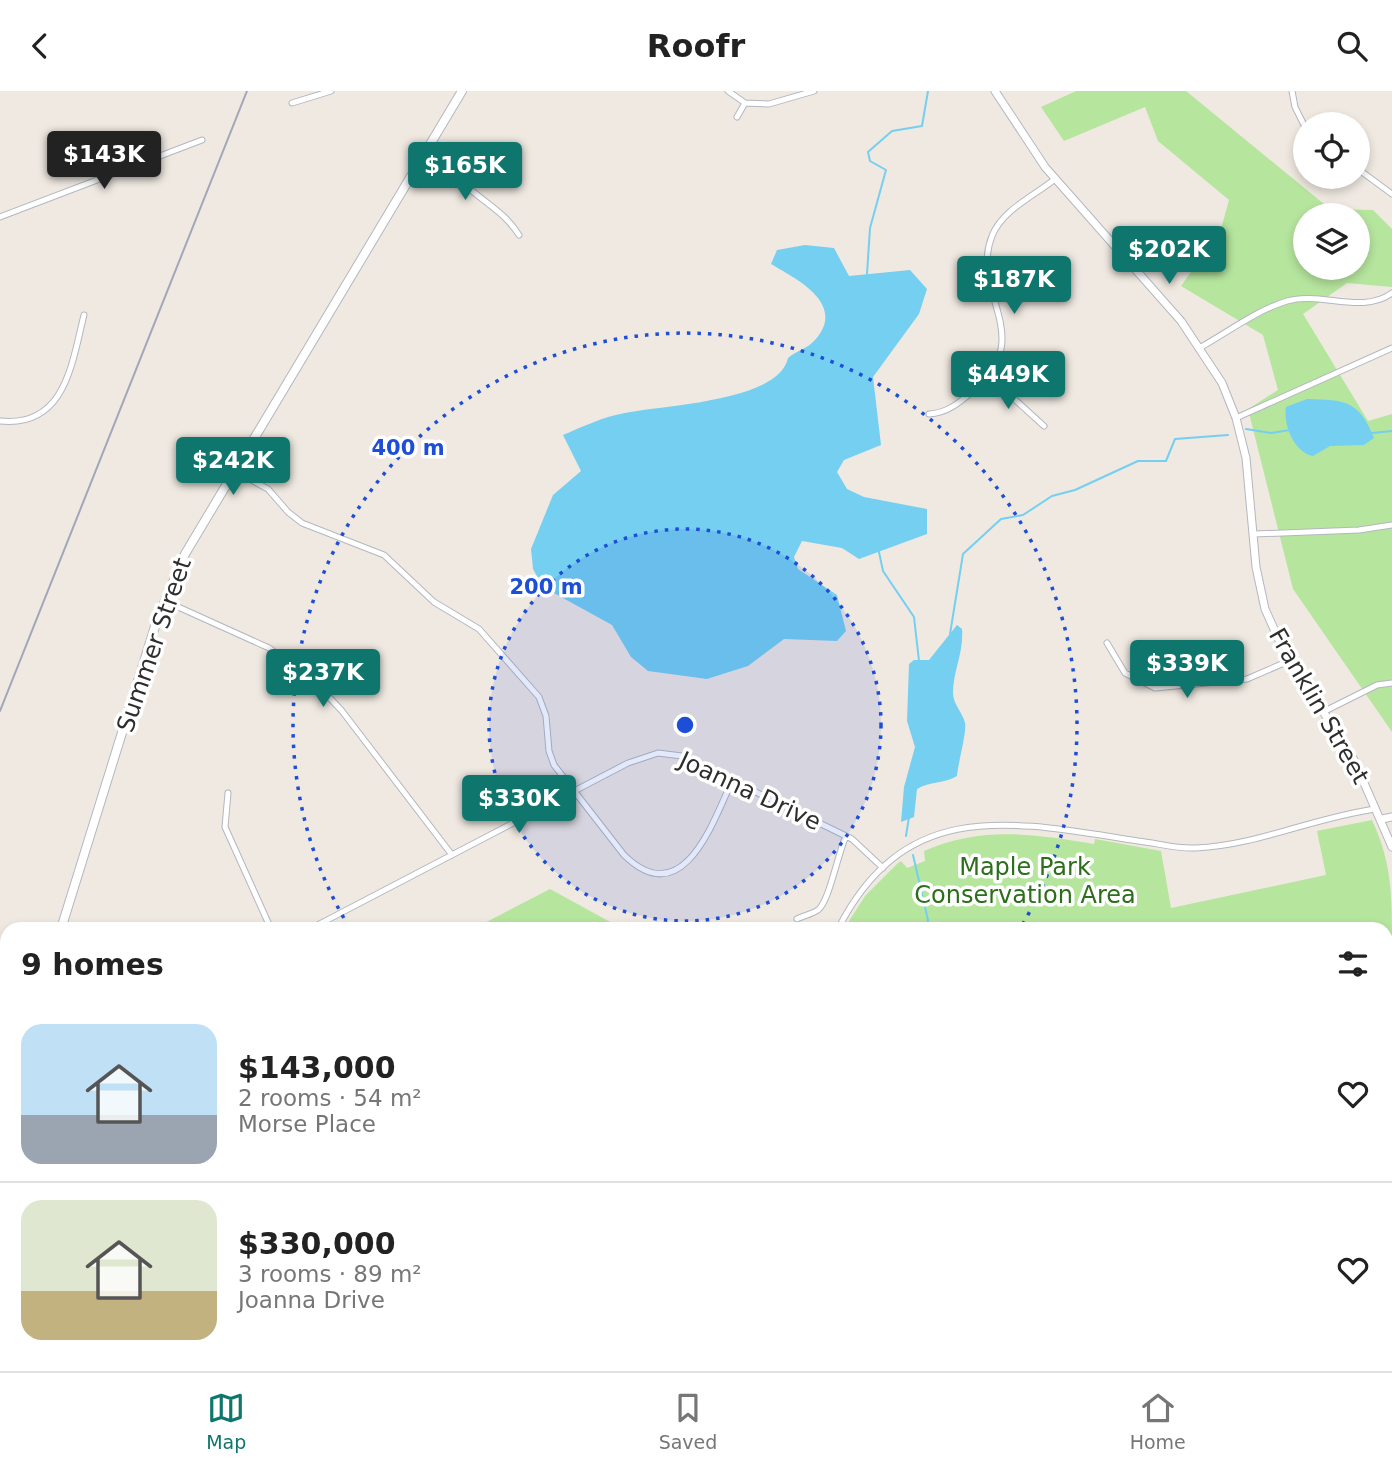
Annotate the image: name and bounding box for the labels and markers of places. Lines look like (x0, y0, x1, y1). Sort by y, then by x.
pin: $143K (55, 132, 153, 191)
pin: $165K (416, 143, 514, 202)
pin: $202K (1120, 227, 1218, 286)
pin: $187K (965, 257, 1063, 316)
pin: $449K (959, 351, 1057, 411)
pin: $242K (184, 437, 282, 497)
pin: $339K (1138, 641, 1236, 700)
pin: $237K (274, 649, 372, 709)
centre of rings (673, 713, 697, 737)
pin: $330K (470, 775, 568, 835)

